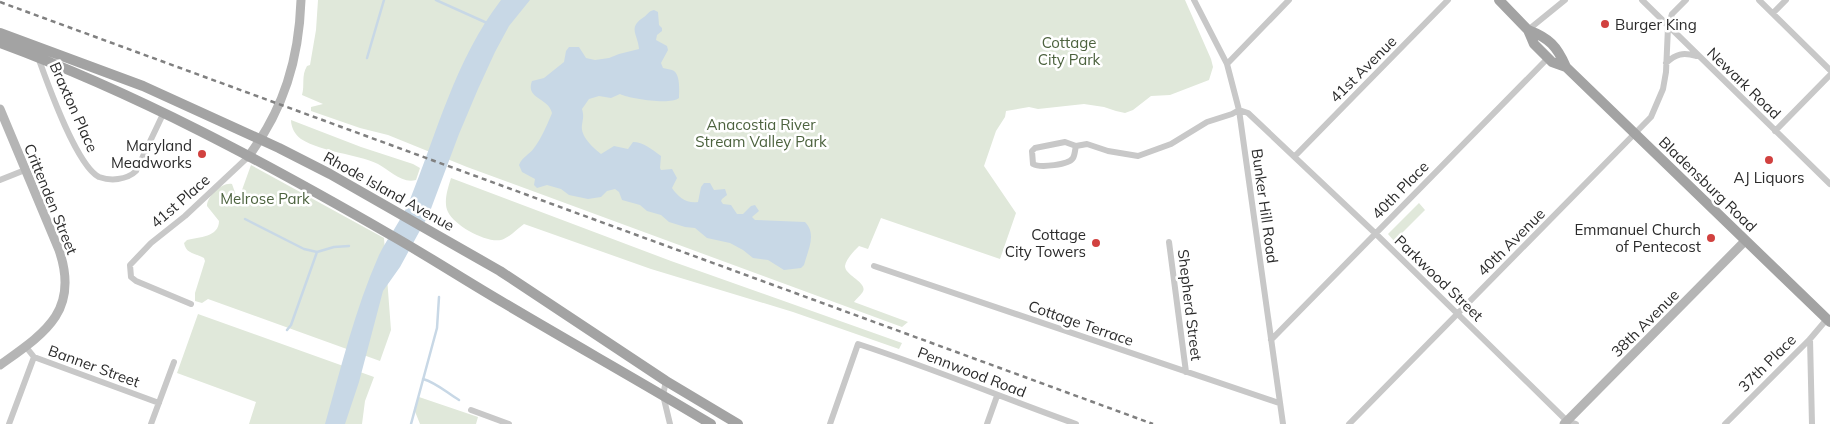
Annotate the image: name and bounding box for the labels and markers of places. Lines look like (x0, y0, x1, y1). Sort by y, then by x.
place label: Burger King (1615, 15, 1697, 34)
marker: Burger King (1599, 18, 1611, 30)
place label: Maryland Meadworks (111, 136, 192, 172)
marker: Maryland Meadworks (196, 148, 208, 160)
marker: AJ Liquors (1763, 154, 1775, 166)
place label: AJ Liquors (1734, 168, 1804, 187)
place label: Emmanuel Church of Pentecost (1574, 220, 1701, 256)
place label: Cottage City Towers (1005, 225, 1086, 261)
marker: Emmanuel Church of Pentecost (1705, 232, 1717, 244)
marker: Cottage City Towers (1090, 237, 1102, 249)

